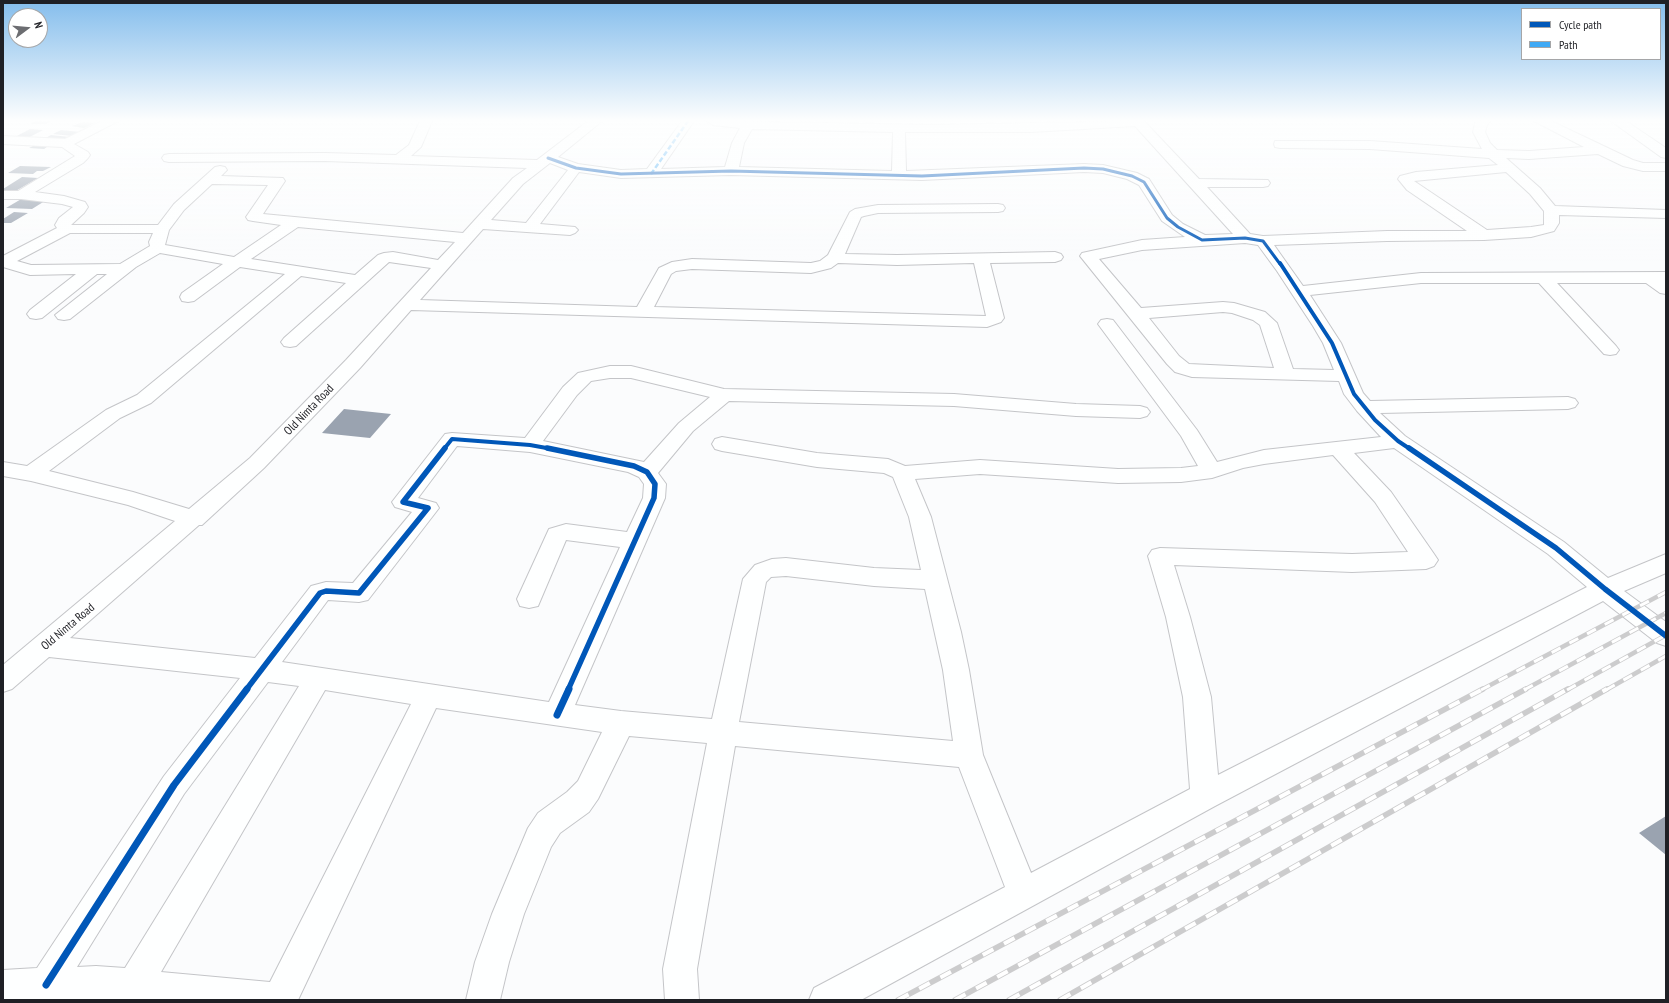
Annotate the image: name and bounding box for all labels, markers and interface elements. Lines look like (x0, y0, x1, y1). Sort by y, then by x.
north arrow (8, 8, 48, 48)
legend (1521, 8, 1661, 60)
text: Cycle path (1559, 17, 1602, 32)
text: N (31, 20, 46, 30)
text: Path (1559, 37, 1577, 52)
street label: Old Nimta Road (281, 382, 337, 438)
street label: Old Nimta Road (38, 601, 98, 653)

